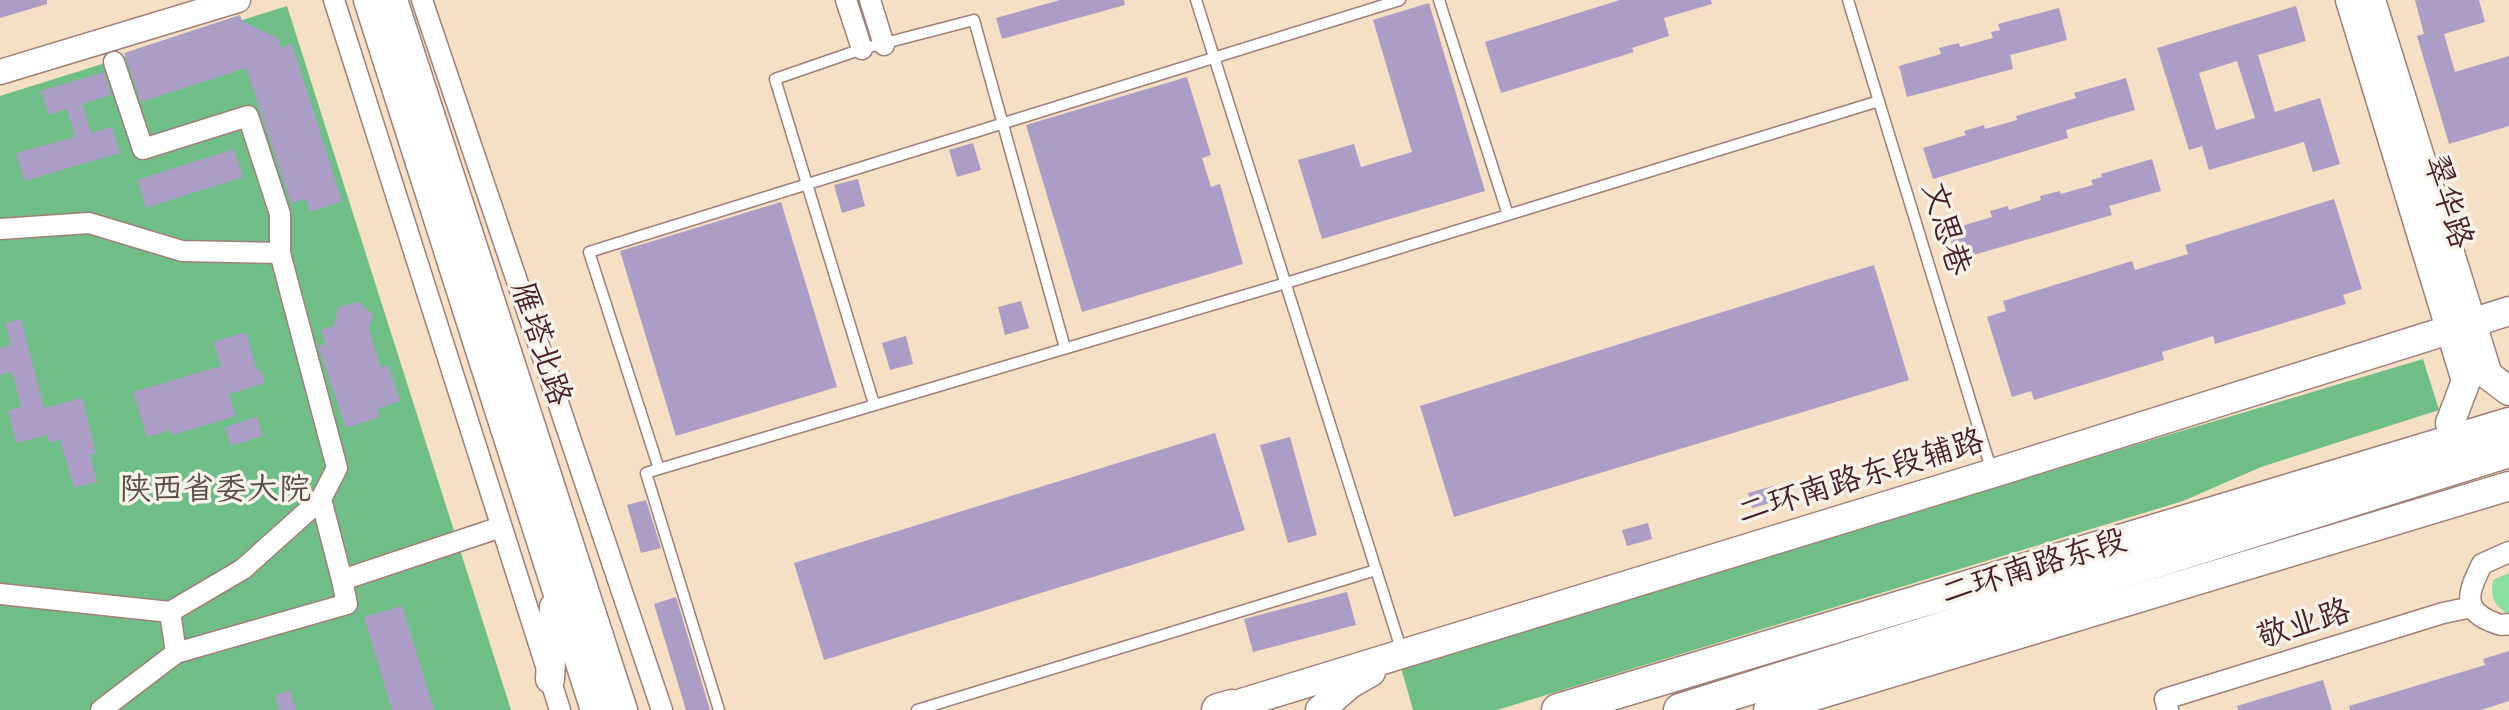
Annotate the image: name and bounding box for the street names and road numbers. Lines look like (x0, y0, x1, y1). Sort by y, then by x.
street label: 翠华路 (2415, 150, 2479, 254)
street label: 文思巷 (1913, 177, 1977, 281)
street label: 雁塔北路 (502, 277, 578, 411)
street label: 二环南路东段辅路 (1733, 422, 1989, 534)
street label: 二环南路东段 (1937, 522, 2131, 614)
street label: 敬业路 (2252, 593, 2356, 657)

